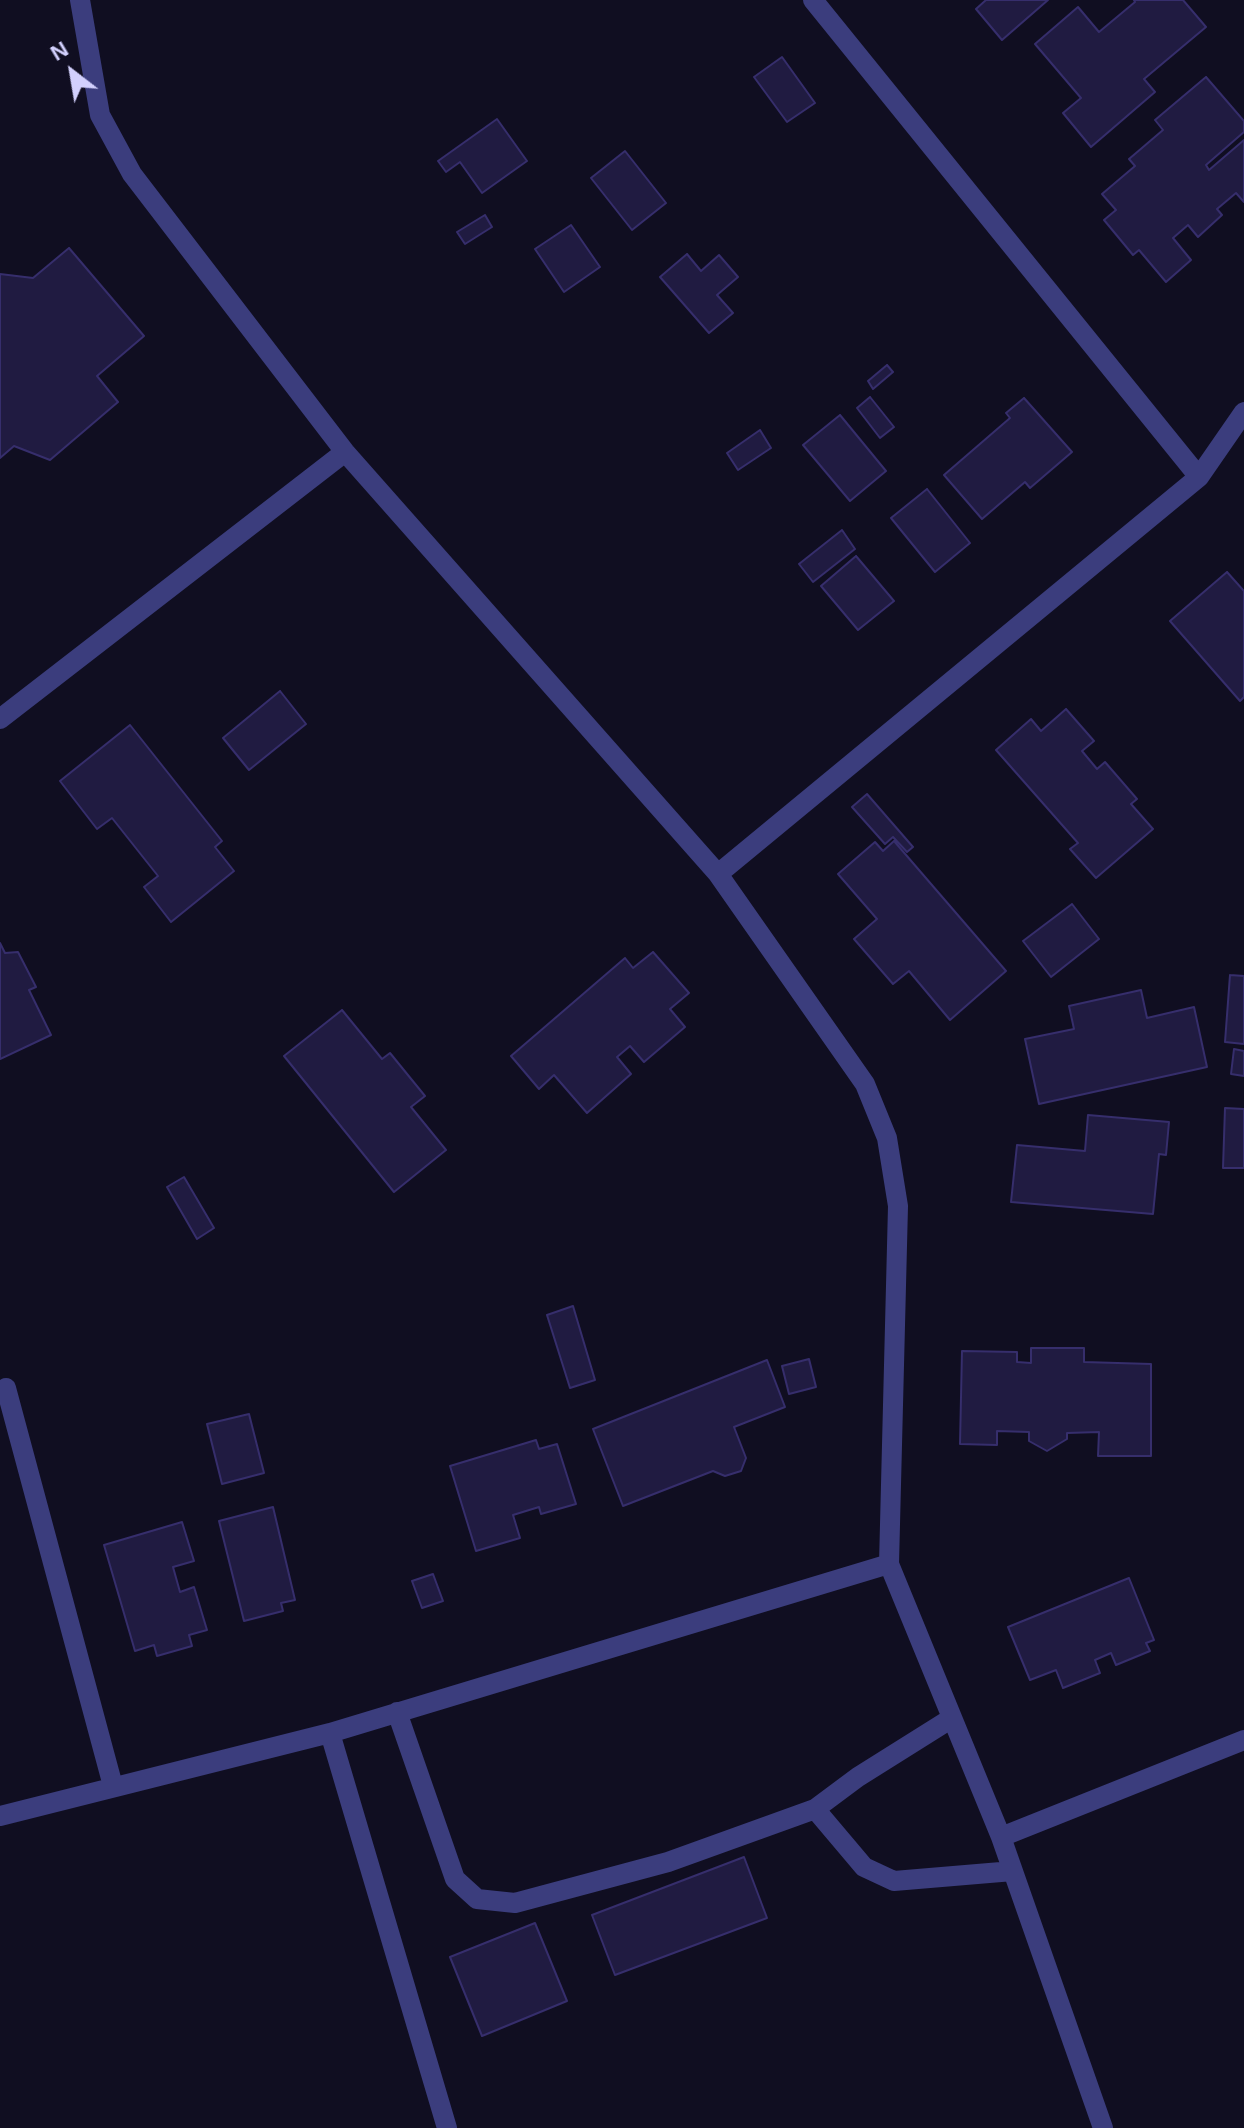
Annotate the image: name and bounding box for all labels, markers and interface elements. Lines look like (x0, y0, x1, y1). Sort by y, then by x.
north arrow (32, 32, 112, 112)
text: N (46, 36, 73, 66)

